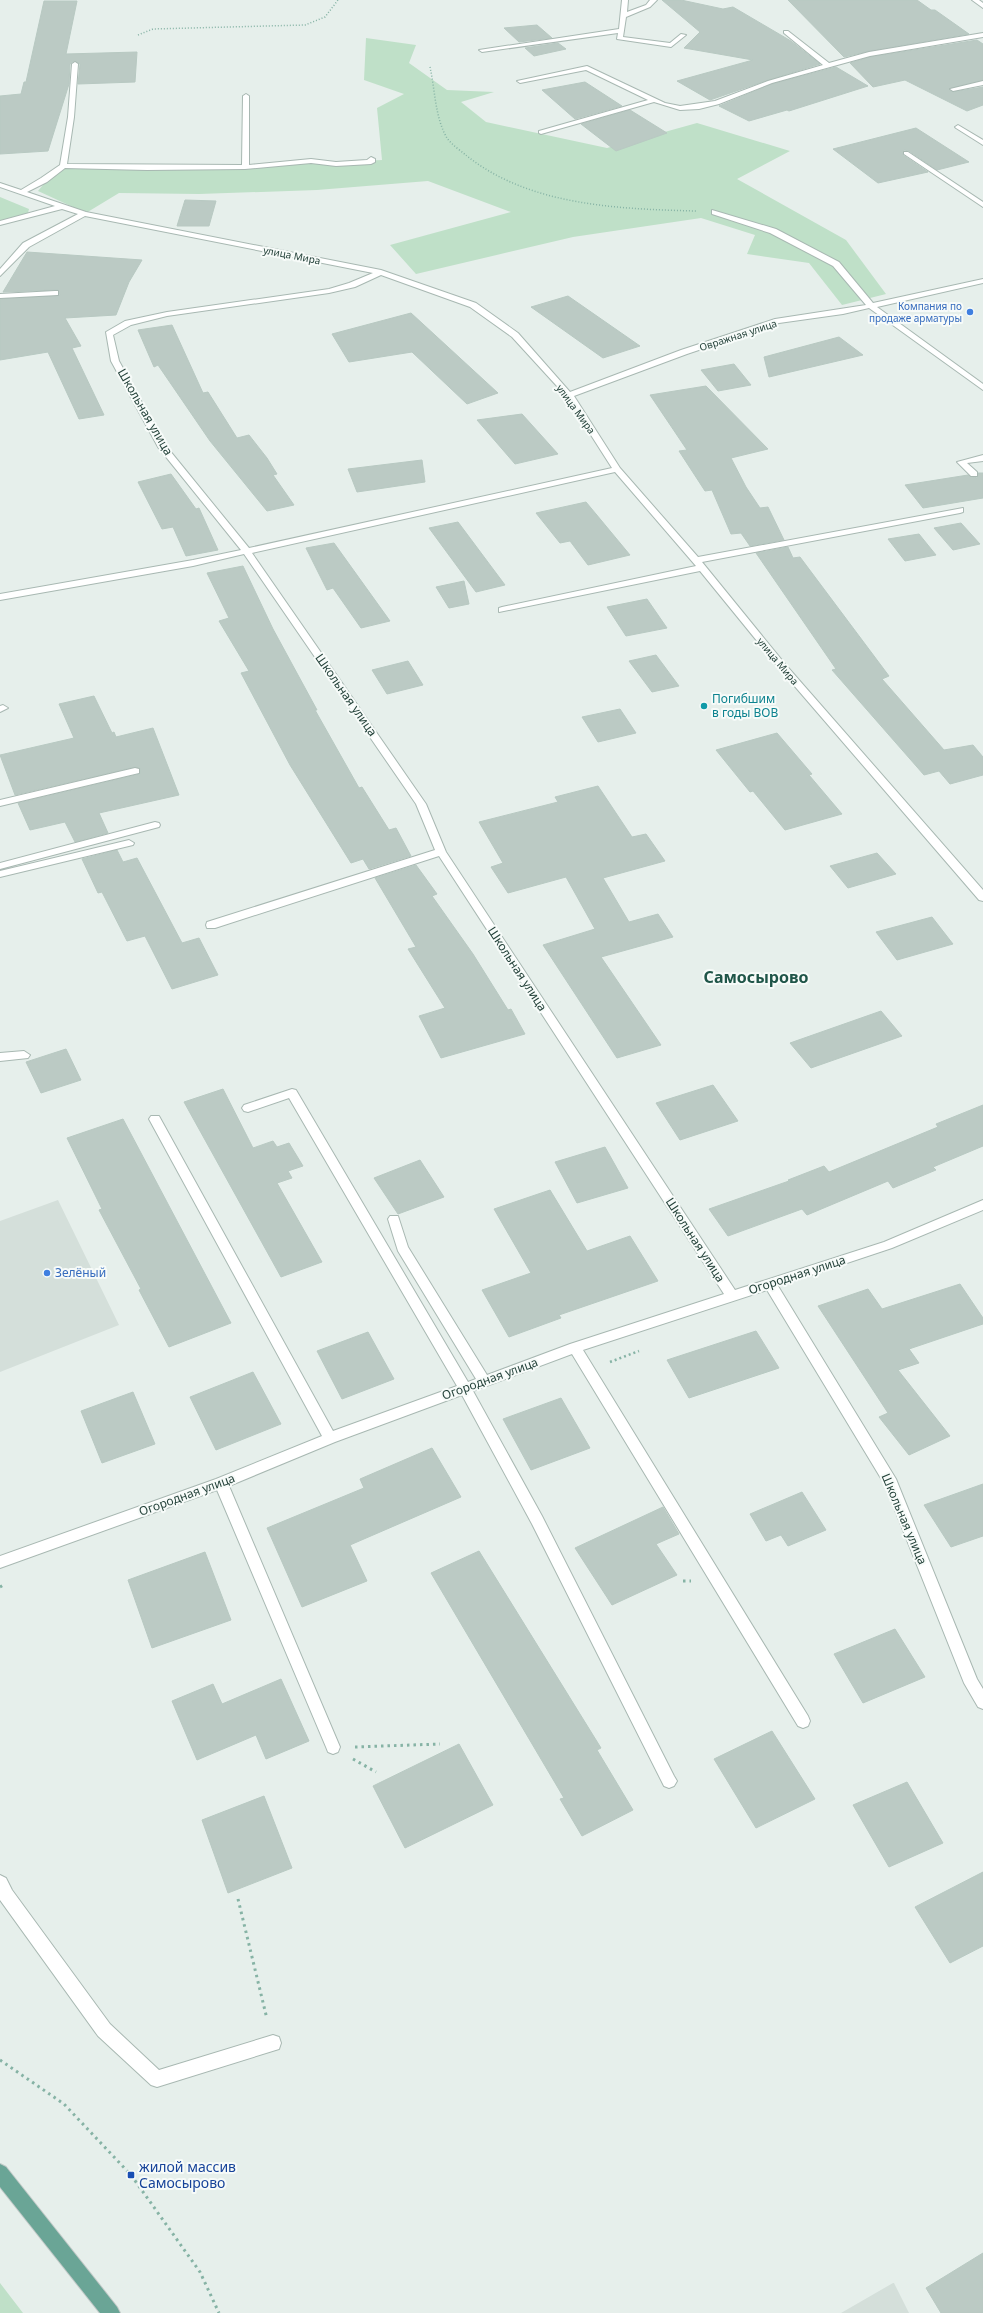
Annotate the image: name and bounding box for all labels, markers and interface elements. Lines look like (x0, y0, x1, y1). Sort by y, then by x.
street label: улица Мира (262, 243, 322, 267)
place label: Компания по продаже арматуры (869, 299, 962, 325)
marker: Компания по продаже арматуры (965, 307, 975, 317)
street label: Овражная улица (697, 316, 779, 354)
street label: Школьная улица (114, 365, 177, 458)
street label: улица Мира (553, 381, 599, 437)
street label: улица Мира (754, 634, 802, 688)
street label: Школьная улица (312, 650, 381, 739)
place label: Погибшим в годы ВОВ (712, 690, 778, 721)
marker: Погибшим в годы ВОВ (699, 701, 709, 711)
street label: Школьная улица (484, 923, 551, 1014)
district label: Самосырово (704, 966, 808, 988)
street label: Школьная улица (662, 1194, 729, 1285)
street label: Огородная улица (746, 1251, 848, 1298)
place label: Зелёный (55, 1264, 106, 1281)
marker: Зелёный (42, 1268, 52, 1278)
street label: Огородная улица (439, 1353, 540, 1404)
street label: Огородная улица (136, 1469, 237, 1520)
street label: Школьная улица (878, 1471, 931, 1567)
place label: жилой массив Самосырово (139, 2157, 236, 2192)
marker: жилой массив Самосырово (126, 2170, 136, 2180)

